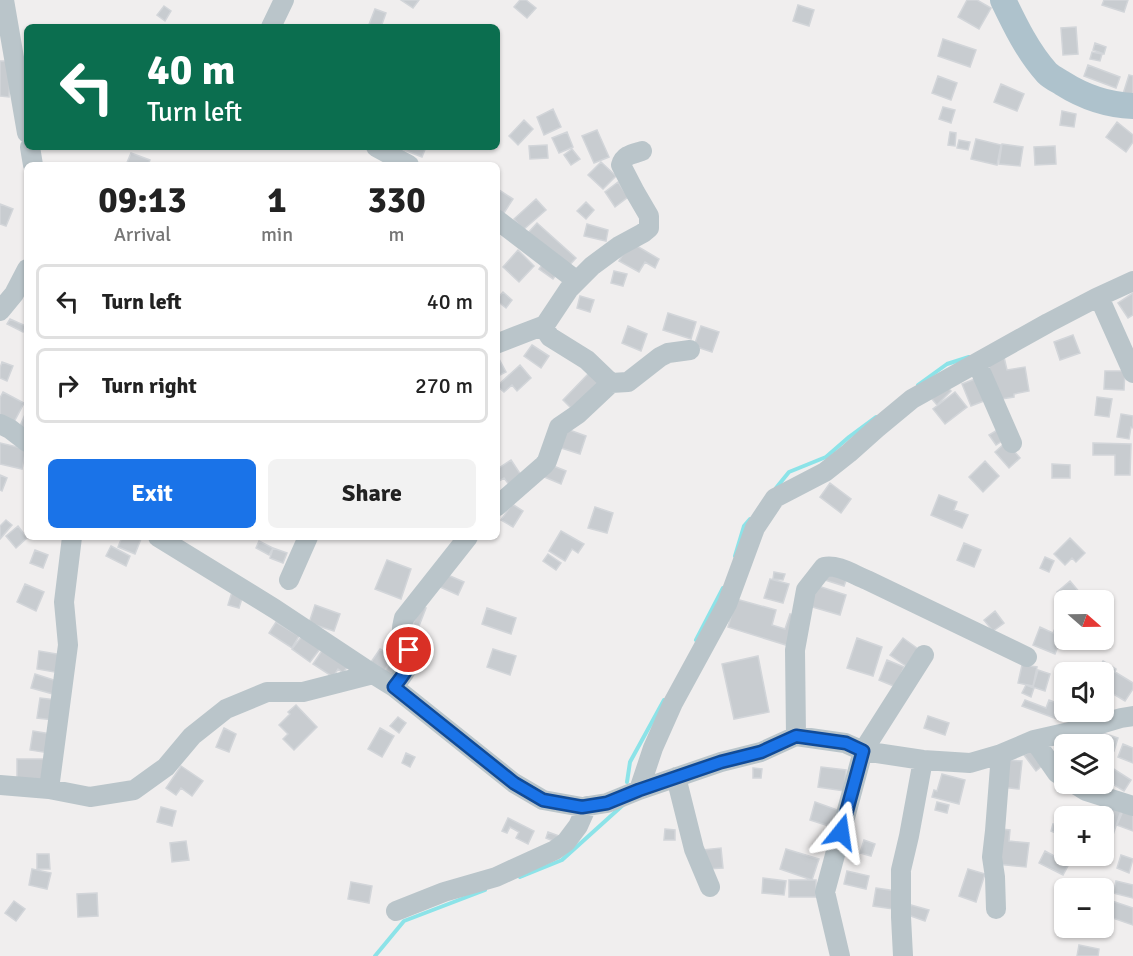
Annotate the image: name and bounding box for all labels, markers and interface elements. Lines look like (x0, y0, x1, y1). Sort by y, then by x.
text: 40 m (147, 45, 236, 96)
icon: left (48, 48, 126, 126)
text: Turn left (147, 96, 242, 129)
text: 09:13 (98, 178, 187, 223)
text: 1 (267, 178, 287, 223)
text: 330 (367, 178, 426, 223)
text: Arrival (114, 222, 171, 247)
text: min (261, 222, 293, 247)
text: m (389, 222, 405, 247)
icon: left (51, 285, 84, 318)
text: Turn left (102, 288, 182, 315)
text: 40 m (427, 288, 473, 315)
icon: right (51, 369, 84, 402)
text: Turn right (102, 372, 197, 399)
text: 270 m (415, 372, 473, 399)
button: Exit (48, 459, 256, 528)
button: Share (268, 459, 476, 528)
north arrow (1054, 590, 1114, 650)
map controls (1054, 590, 1114, 938)
pin (383, 624, 434, 675)
icon: arrive (392, 633, 425, 666)
button: sound (1054, 662, 1114, 722)
button: layers (1054, 734, 1114, 794)
position arrow (809, 800, 873, 864)
button: + (1054, 806, 1114, 866)
button: − (1054, 878, 1114, 938)

